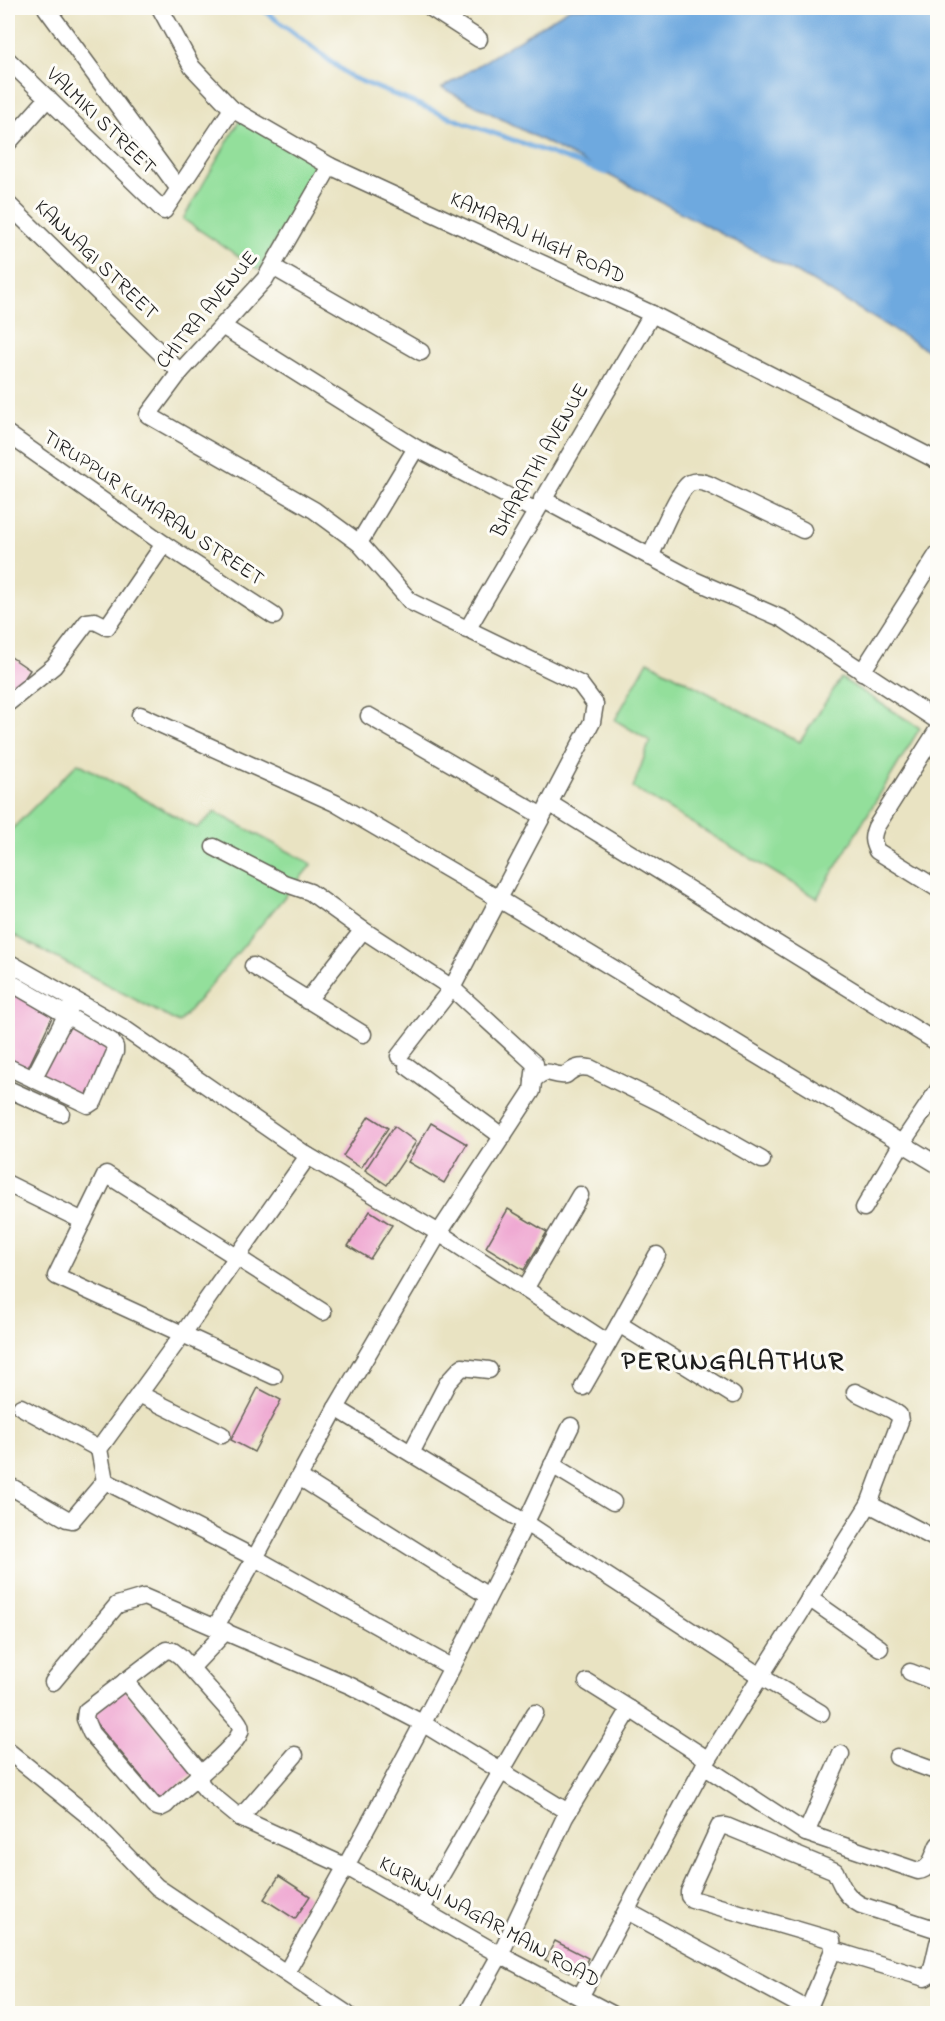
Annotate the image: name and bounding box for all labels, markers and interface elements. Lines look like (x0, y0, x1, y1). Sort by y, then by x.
street label: VALMIKI STREET (38, 60, 163, 182)
street label: KAMARAJ HIGH ROAD (444, 185, 630, 293)
street label: KANNAGI STREET (27, 193, 164, 328)
street label: CHITRA AVENUE (149, 245, 266, 376)
street label: BHARATHI AVENUE (484, 378, 597, 545)
street label: TIRUPPUR KUMARAN STREET (36, 423, 270, 594)
district label: PERUNGALATHUR (621, 1343, 845, 1382)
street label: KURINJI NAGAR MAIN ROAD (373, 1849, 605, 1996)

